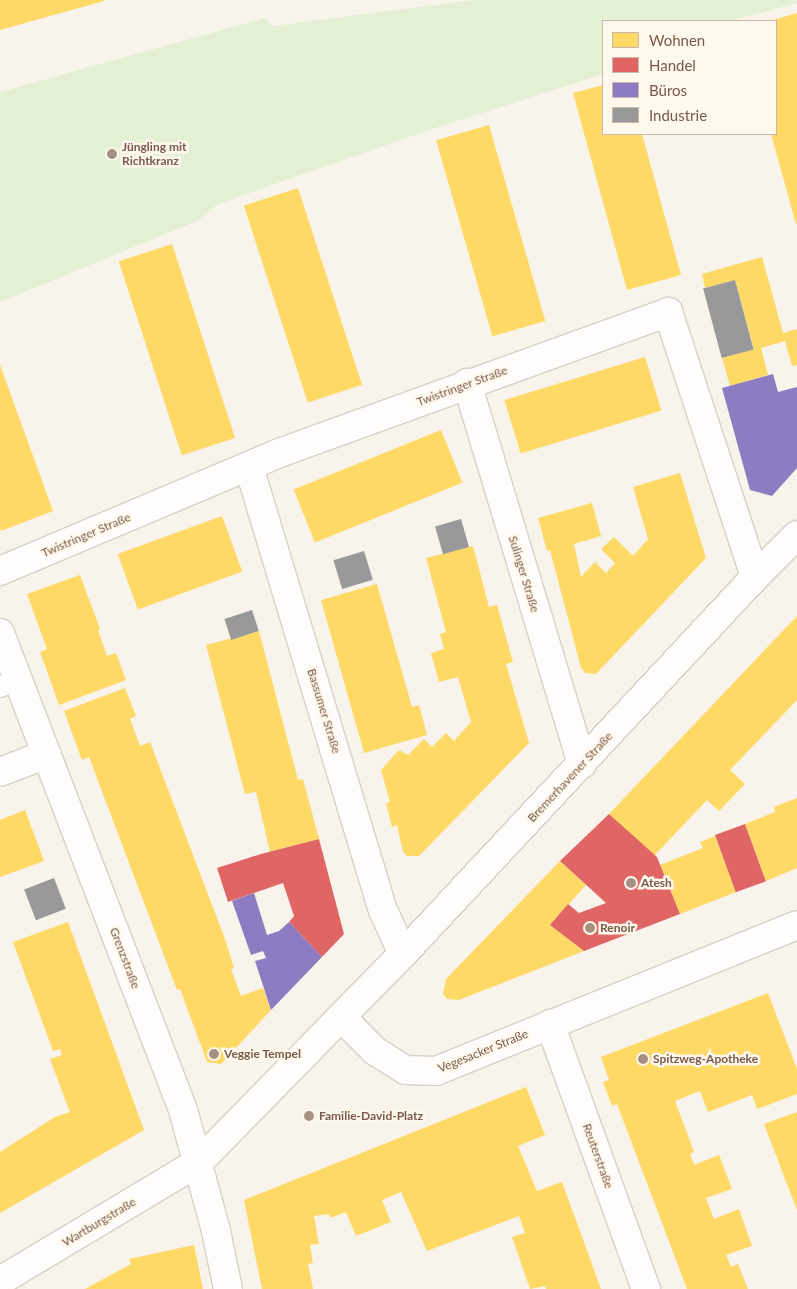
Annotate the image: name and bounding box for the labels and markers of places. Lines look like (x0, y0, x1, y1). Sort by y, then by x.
place label: Jüngling mit Richtkranz (122, 140, 186, 168)
marker: Jüngling mit Richtkranz (106, 148, 118, 160)
place label: Atesh (641, 876, 672, 890)
marker: Atesh (625, 877, 637, 889)
place label: Renoir (600, 921, 635, 935)
marker: Renoir (584, 922, 596, 934)
place label: Veggie Tempel (224, 1047, 301, 1061)
marker: Veggie Tempel (208, 1048, 220, 1060)
place label: Spitzweg-Apotheke (653, 1052, 758, 1066)
marker: Spitzweg-Apotheke (637, 1053, 649, 1065)
place label: Familie-David-Platz (319, 1109, 423, 1123)
marker: Familie-David-Platz (303, 1110, 315, 1122)

